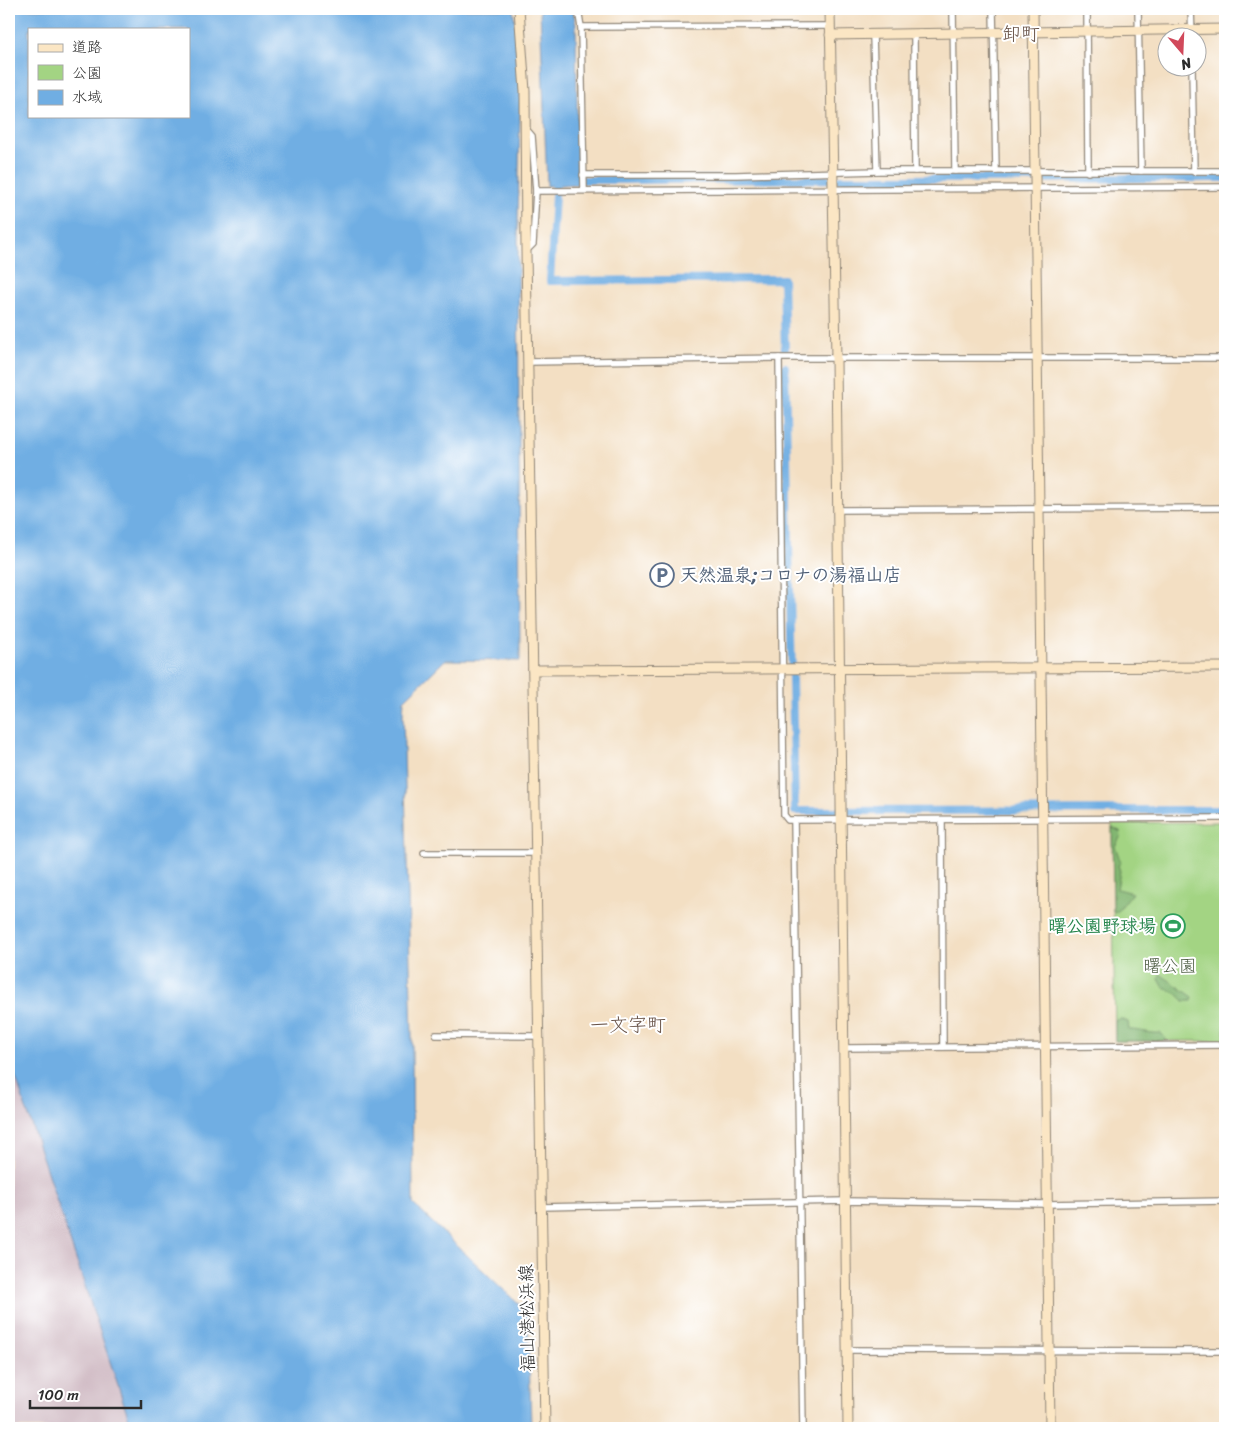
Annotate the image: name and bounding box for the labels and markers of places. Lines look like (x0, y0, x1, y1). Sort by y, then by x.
place label: 天然温泉;コロナの湯福山店 (680, 559, 901, 591)
parking icon: 天然温泉;コロナの湯福山店 (649, 562, 675, 588)
place label: 曙公園野球場 (1048, 910, 1156, 942)
sports icon: 曙公園野球場 (1160, 913, 1186, 939)

